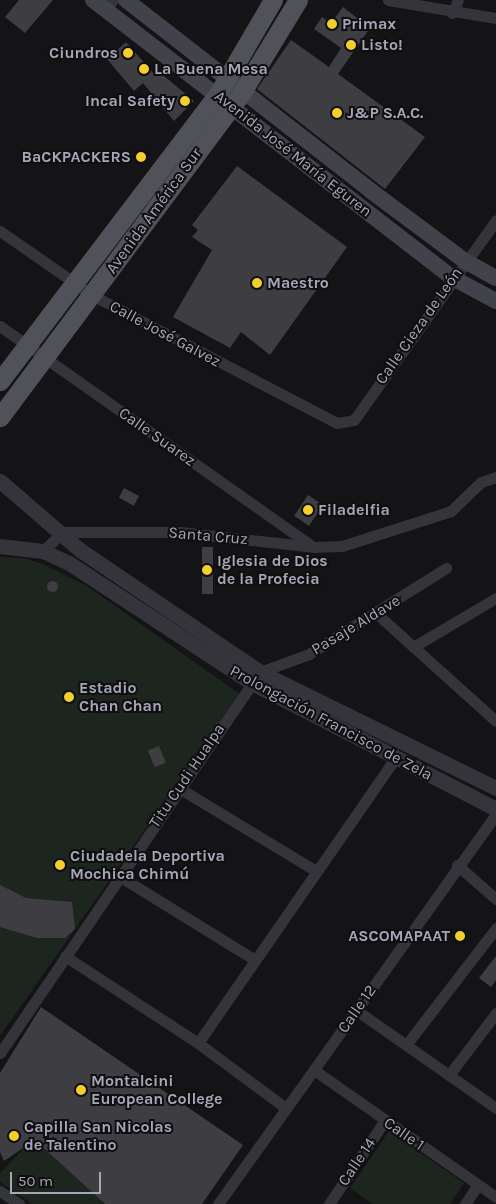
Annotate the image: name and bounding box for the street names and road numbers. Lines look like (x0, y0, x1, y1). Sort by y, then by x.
street label: Avenida José María Eguren (211, 87, 375, 221)
street label: Avenida América Sur (102, 144, 206, 278)
street label: Calle Cieza de León (372, 264, 466, 388)
street label: Calle José Galvez (106, 297, 224, 371)
street label: Calle Suarez (115, 404, 199, 470)
street label: Santa Cruz (167, 523, 249, 549)
street label: Pasaje Aldave (308, 591, 404, 659)
street label: Prolongación Francisco de Zela (226, 661, 436, 785)
street label: Titu Cudi Hualpa (145, 720, 229, 832)
street label: Calle 12 (334, 981, 380, 1037)
street label: Calle 1 (380, 1113, 428, 1155)
street label: Calle 14 (334, 1134, 380, 1190)

